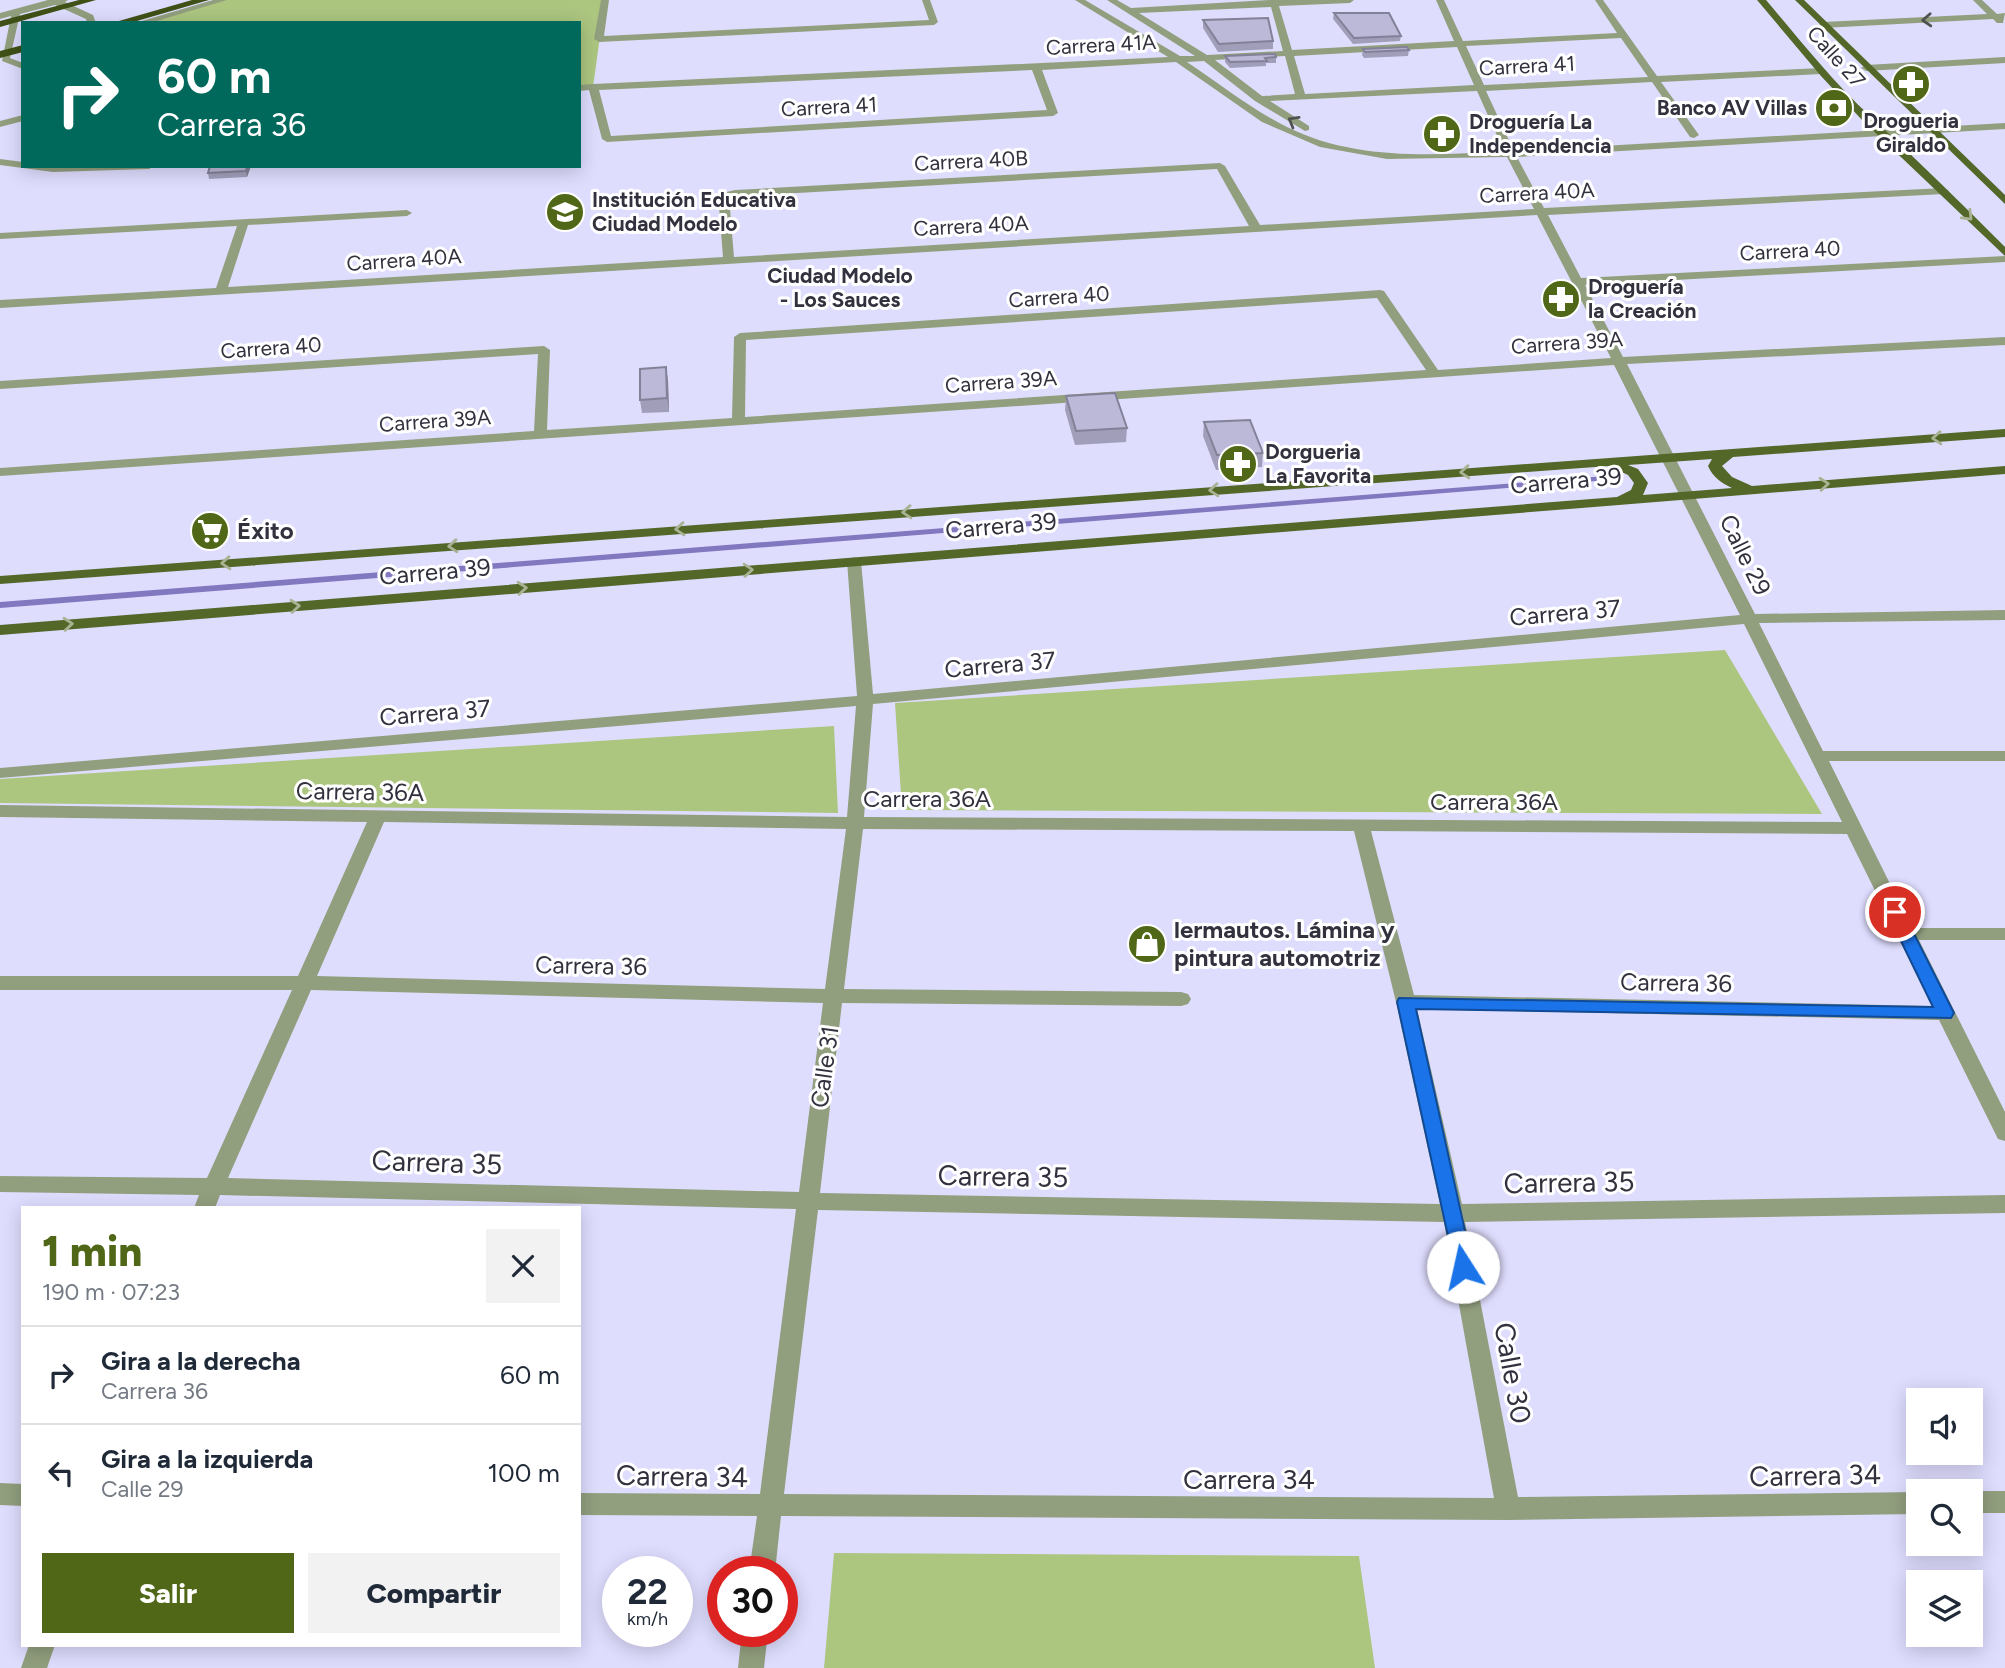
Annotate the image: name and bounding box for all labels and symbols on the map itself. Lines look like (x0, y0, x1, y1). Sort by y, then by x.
one-way arrow (1922, 12, 1933, 27)
street label: Calle 27 (1802, 21, 1871, 93)
street label: Carrera 41A (1045, 29, 1157, 60)
street label: Carrera 41 (1478, 50, 1576, 81)
pharmacy icon: Drogueria Giraldo (1890, 63, 1932, 105)
bank icon: Banco AV Villas (1813, 87, 1855, 129)
street label: Carrera 41 (780, 91, 878, 122)
place label: Banco AV Villas (1657, 95, 1807, 120)
place label: Drogueria Giraldo (1863, 108, 1959, 157)
place label: Droguería La Independencia (1469, 109, 1612, 158)
pharmacy icon: Droguería La Independencia (1421, 113, 1463, 155)
one-way arrow (1288, 116, 1301, 129)
street label: Carrera 40B (913, 145, 1028, 176)
street label: Carrera 40A (1479, 177, 1595, 208)
place label: Institución Educativa Ciudad Modelo (592, 187, 796, 236)
school or university icon: Institución Educativa Ciudad Modelo (544, 191, 586, 233)
one-way arrow (1959, 207, 1972, 220)
street label: Carrera 40A (913, 210, 1029, 241)
street label: Carrera 40 (1739, 235, 1841, 266)
street label: Carrera 40A (346, 243, 462, 276)
district label: Ciudad Modelo - Los Sauces (767, 263, 913, 312)
place label: Droguería la Creación (1588, 274, 1696, 323)
pharmacy icon: Droguería la Creación (1540, 278, 1582, 320)
street label: Carrera 40 (1008, 281, 1110, 312)
street label: Carrera 39A (1510, 326, 1624, 359)
street label: Carrera 40 (220, 332, 322, 363)
street label: Carrera 39A (944, 365, 1058, 398)
street label: Carrera 39A (378, 404, 492, 437)
one-way arrow (1931, 430, 1942, 445)
place label: Dorgueria La Favorita (1265, 439, 1371, 488)
pharmacy icon: Dorgueria La Favorita (1217, 443, 1259, 485)
street label: Carrera 39 (1509, 461, 1623, 500)
one-way arrow (1460, 464, 1471, 479)
one-way arrow (1819, 477, 1830, 492)
one-way arrow (1208, 482, 1219, 497)
one-way arrow (901, 504, 912, 519)
street label: Carrera 39 (944, 506, 1058, 545)
supermarket icon: Éxito (189, 510, 231, 552)
street label: Calle 29 (1714, 510, 1777, 600)
place label: Éxito (237, 516, 294, 545)
one-way arrow (674, 521, 685, 536)
one-way arrow (447, 538, 458, 553)
street label: Carrera 39 (378, 552, 492, 591)
one-way arrow (220, 555, 231, 570)
one-way arrow (743, 562, 754, 577)
one-way arrow (516, 581, 527, 596)
street label: Carrera 37 (1508, 593, 1622, 632)
one-way arrow (290, 599, 301, 614)
one-way arrow (63, 617, 74, 632)
street label: Carrera 37 (943, 645, 1057, 684)
street label: Carrera 37 (378, 693, 492, 732)
street label: Carrera 36A (296, 776, 425, 807)
street label: Carrera 36A (863, 784, 992, 813)
street label: Carrera 36A (1430, 787, 1559, 816)
pin (1865, 882, 1925, 942)
place label: lermautos. Lámina y pintura automotriz (1174, 915, 1395, 972)
shop icon: lermautos. Lámina y pintura automotriz (1126, 923, 1168, 965)
street label: Carrera 36 (535, 950, 647, 981)
street label: Carrera 36 (1620, 967, 1732, 998)
street label: Calle 31 (804, 1024, 845, 1110)
street label: Carrera 35 (371, 1143, 503, 1181)
street label: Carrera 35 (937, 1158, 1069, 1194)
street label: Carrera 35 (1503, 1164, 1635, 1200)
position arrow (1426, 1230, 1500, 1304)
street label: Calle 30 (1487, 1320, 1539, 1426)
street label: Carrera 34 (1749, 1457, 1881, 1493)
street label: Carrera 34 (616, 1458, 748, 1494)
street label: Carrera 34 (1183, 1462, 1315, 1496)
speed limit sign: 30 (707, 1556, 798, 1647)

